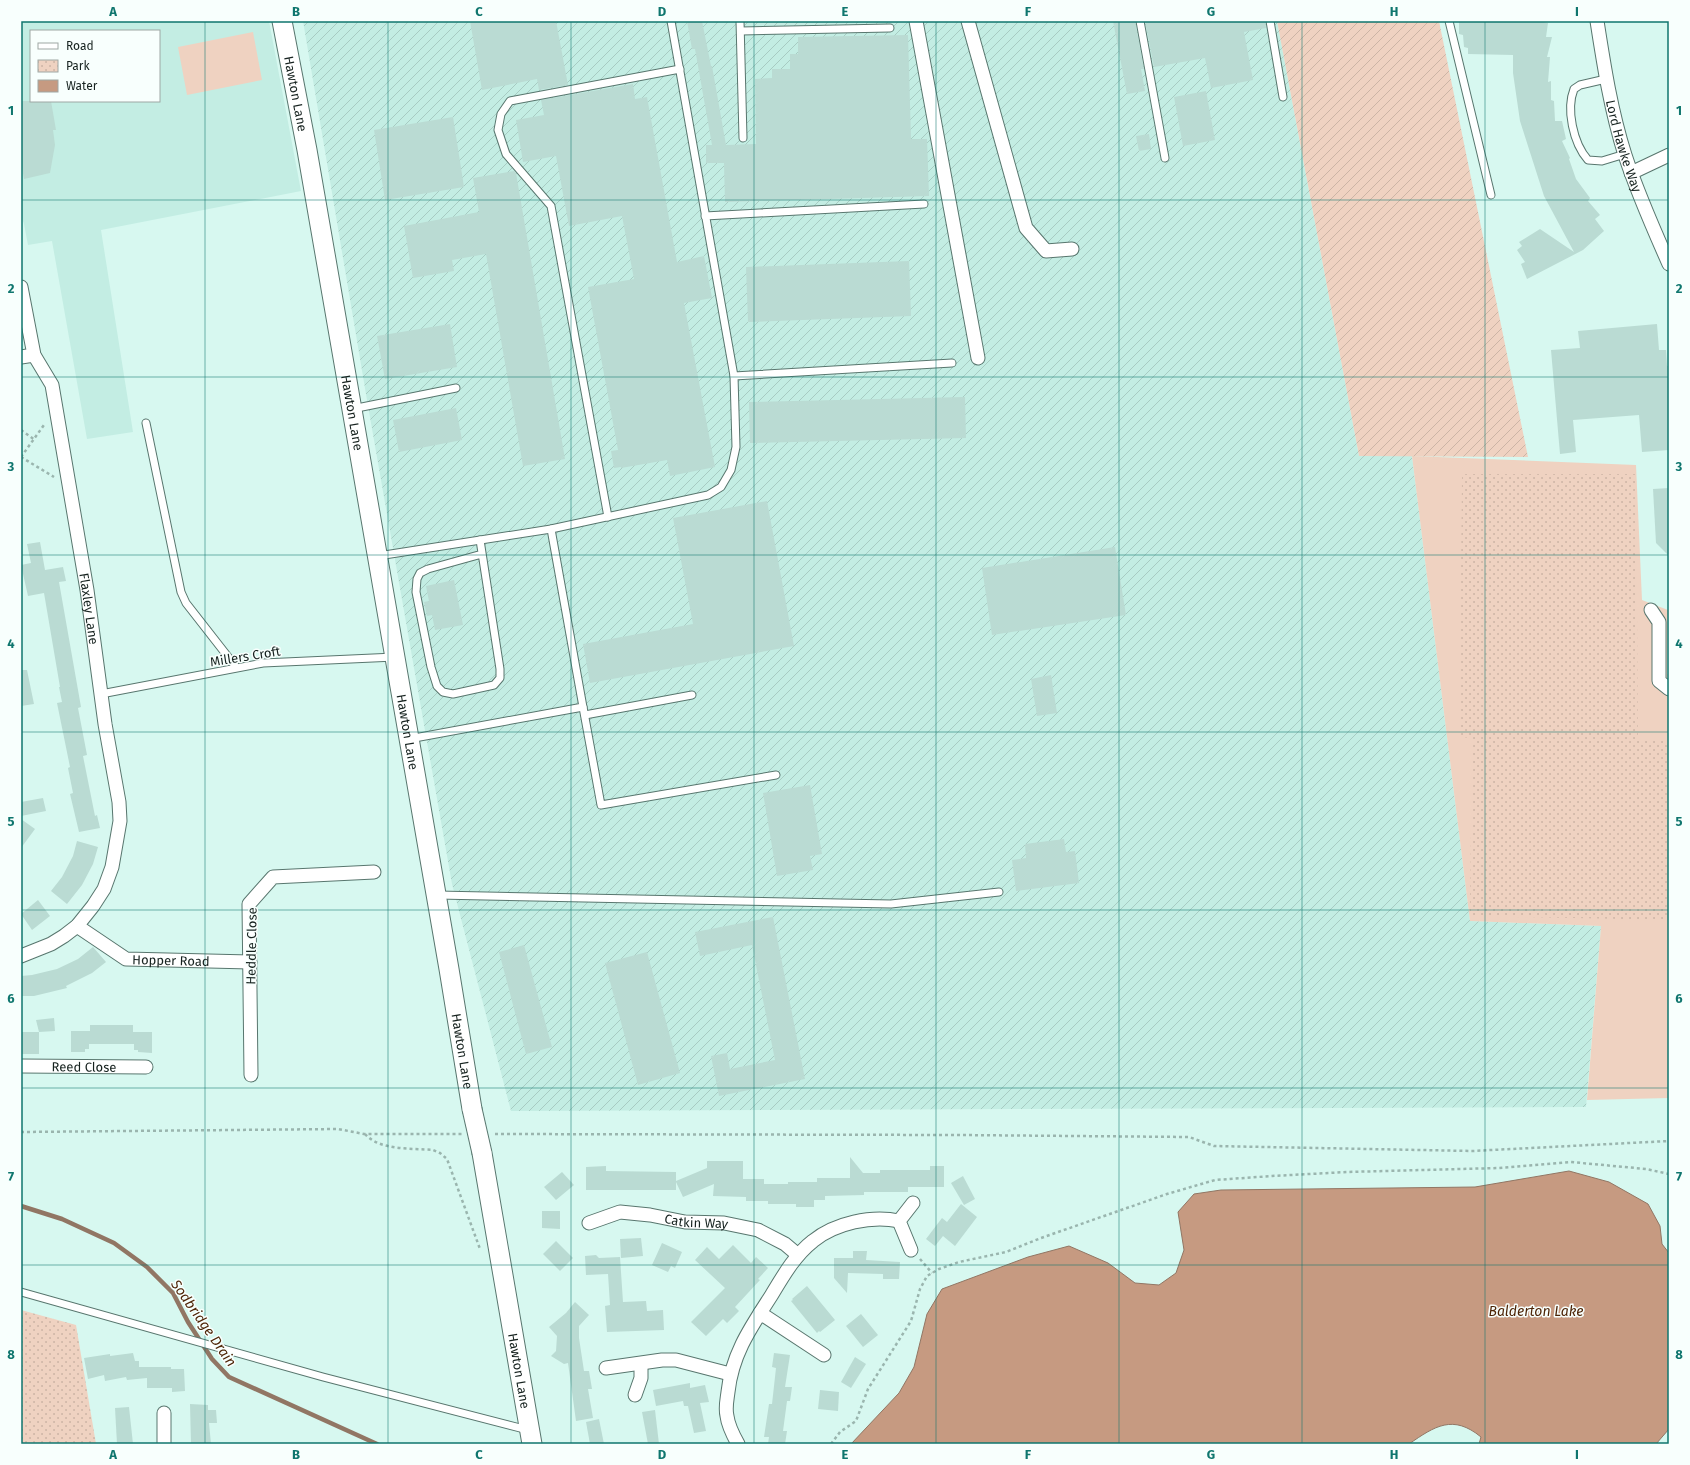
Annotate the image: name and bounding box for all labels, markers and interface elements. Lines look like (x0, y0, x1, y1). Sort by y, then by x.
text: A (108, 4, 117, 19)
text: B (292, 4, 300, 19)
text: C (475, 4, 483, 19)
text: D (658, 4, 667, 19)
text: E (842, 4, 849, 19)
text: F (1025, 4, 1032, 19)
text: G (1207, 4, 1215, 19)
text: H (1390, 4, 1398, 19)
text: I (1575, 4, 1579, 19)
legend (30, 30, 160, 102)
text: Road (66, 39, 94, 53)
street label: Hawton Lane (281, 55, 310, 133)
text: Park (66, 59, 90, 73)
text: Water (66, 79, 98, 93)
street label: Lord Hawke Way (1603, 99, 1645, 195)
text: 1 (8, 103, 14, 118)
text: 1 (1676, 103, 1682, 118)
text: 2 (8, 281, 15, 296)
text: 2 (1676, 281, 1683, 296)
street label: Hawton Lane (338, 374, 366, 452)
text: 3 (7, 459, 15, 474)
text: 3 (1675, 459, 1683, 474)
street label: Flaxley Lane (76, 572, 101, 646)
text: 4 (7, 636, 15, 651)
text: 4 (1675, 636, 1683, 651)
street label: Millers Croft (209, 643, 282, 669)
street label: Hawton Lane (393, 693, 421, 771)
text: 5 (8, 814, 15, 829)
text: 5 (1676, 814, 1683, 829)
street label: Heddle Close (243, 907, 260, 985)
street label: Hopper Road (132, 952, 210, 969)
text: 6 (7, 991, 15, 1006)
text: 6 (1675, 991, 1683, 1006)
street label: Hawton Lane (448, 1012, 476, 1090)
street label: Reed Close (52, 1059, 116, 1075)
text: 7 (8, 1169, 14, 1184)
text: 7 (1676, 1169, 1682, 1184)
street label: Catkin Way (663, 1211, 730, 1232)
water label: Sodbridge Drain (167, 1276, 240, 1370)
water label: Balderton Lake (1488, 1303, 1584, 1320)
street label: Hawton Lane (505, 1332, 533, 1410)
text: 8 (7, 1347, 15, 1362)
text: 8 (1675, 1347, 1683, 1362)
text: A (108, 1447, 117, 1462)
text: B (292, 1447, 300, 1462)
text: C (475, 1447, 483, 1462)
text: D (658, 1447, 667, 1462)
text: E (842, 1447, 849, 1462)
text: F (1025, 1447, 1032, 1462)
text: G (1207, 1447, 1215, 1462)
text: H (1390, 1447, 1398, 1462)
text: I (1575, 1447, 1579, 1462)

